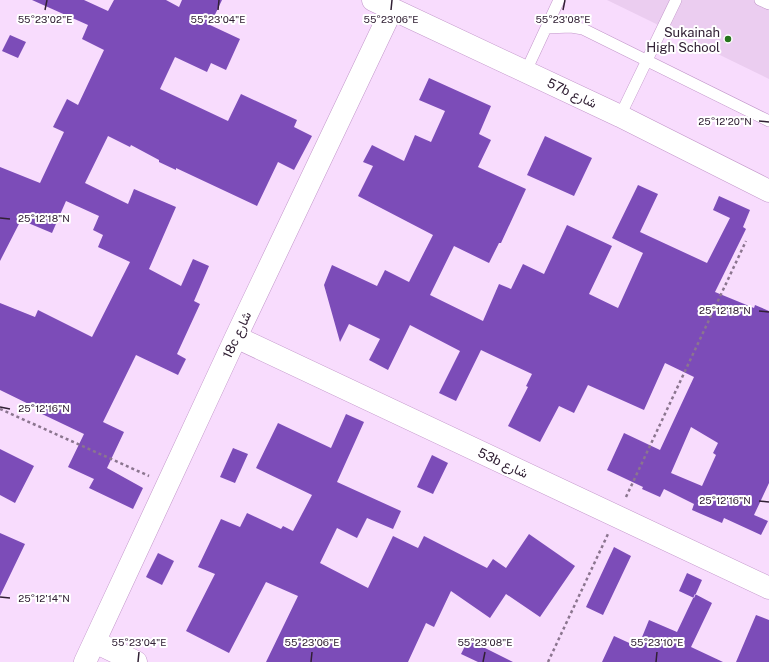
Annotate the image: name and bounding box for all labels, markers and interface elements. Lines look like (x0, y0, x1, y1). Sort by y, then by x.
text: 55°23'02"E (18, 13, 72, 25)
text: 55°23'04"E (190, 13, 246, 25)
text: 55°23'06"E (364, 13, 418, 25)
text: 55°23'08"E (535, 13, 591, 25)
place label: Sukainah High School (646, 25, 720, 55)
marker: Sukainah High School (723, 34, 733, 44)
street label: 57b شارع (544, 75, 599, 113)
text: 25°12'20"N (698, 115, 752, 127)
text: 25°12'18"N (18, 212, 70, 224)
text: 25°12'18"N (699, 304, 751, 316)
street label: 18c شارع (220, 309, 256, 362)
text: 25°12'16"N (18, 402, 70, 414)
street label: 53b شارع (475, 445, 530, 483)
text: 25°12'16"N (699, 494, 751, 506)
text: 25°12'14"N (18, 592, 70, 604)
text: 55°23'04"E (111, 636, 167, 648)
text: 55°23'06"E (285, 636, 339, 648)
text: 55°23'08"E (457, 636, 513, 648)
text: 55°23'10"E (631, 636, 683, 648)

